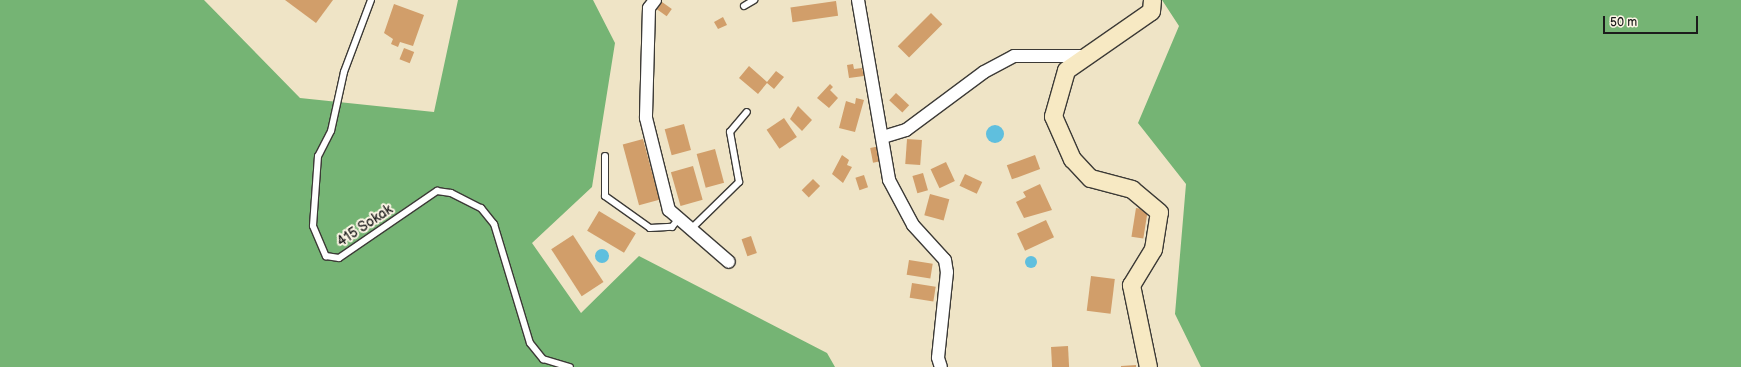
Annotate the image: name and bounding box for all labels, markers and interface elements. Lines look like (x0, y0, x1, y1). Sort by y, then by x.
scale bar (1605, 8, 1700, 34)
text: 50 m (1610, 15, 1637, 30)
street label: 415 Sokak (334, 201, 396, 251)

